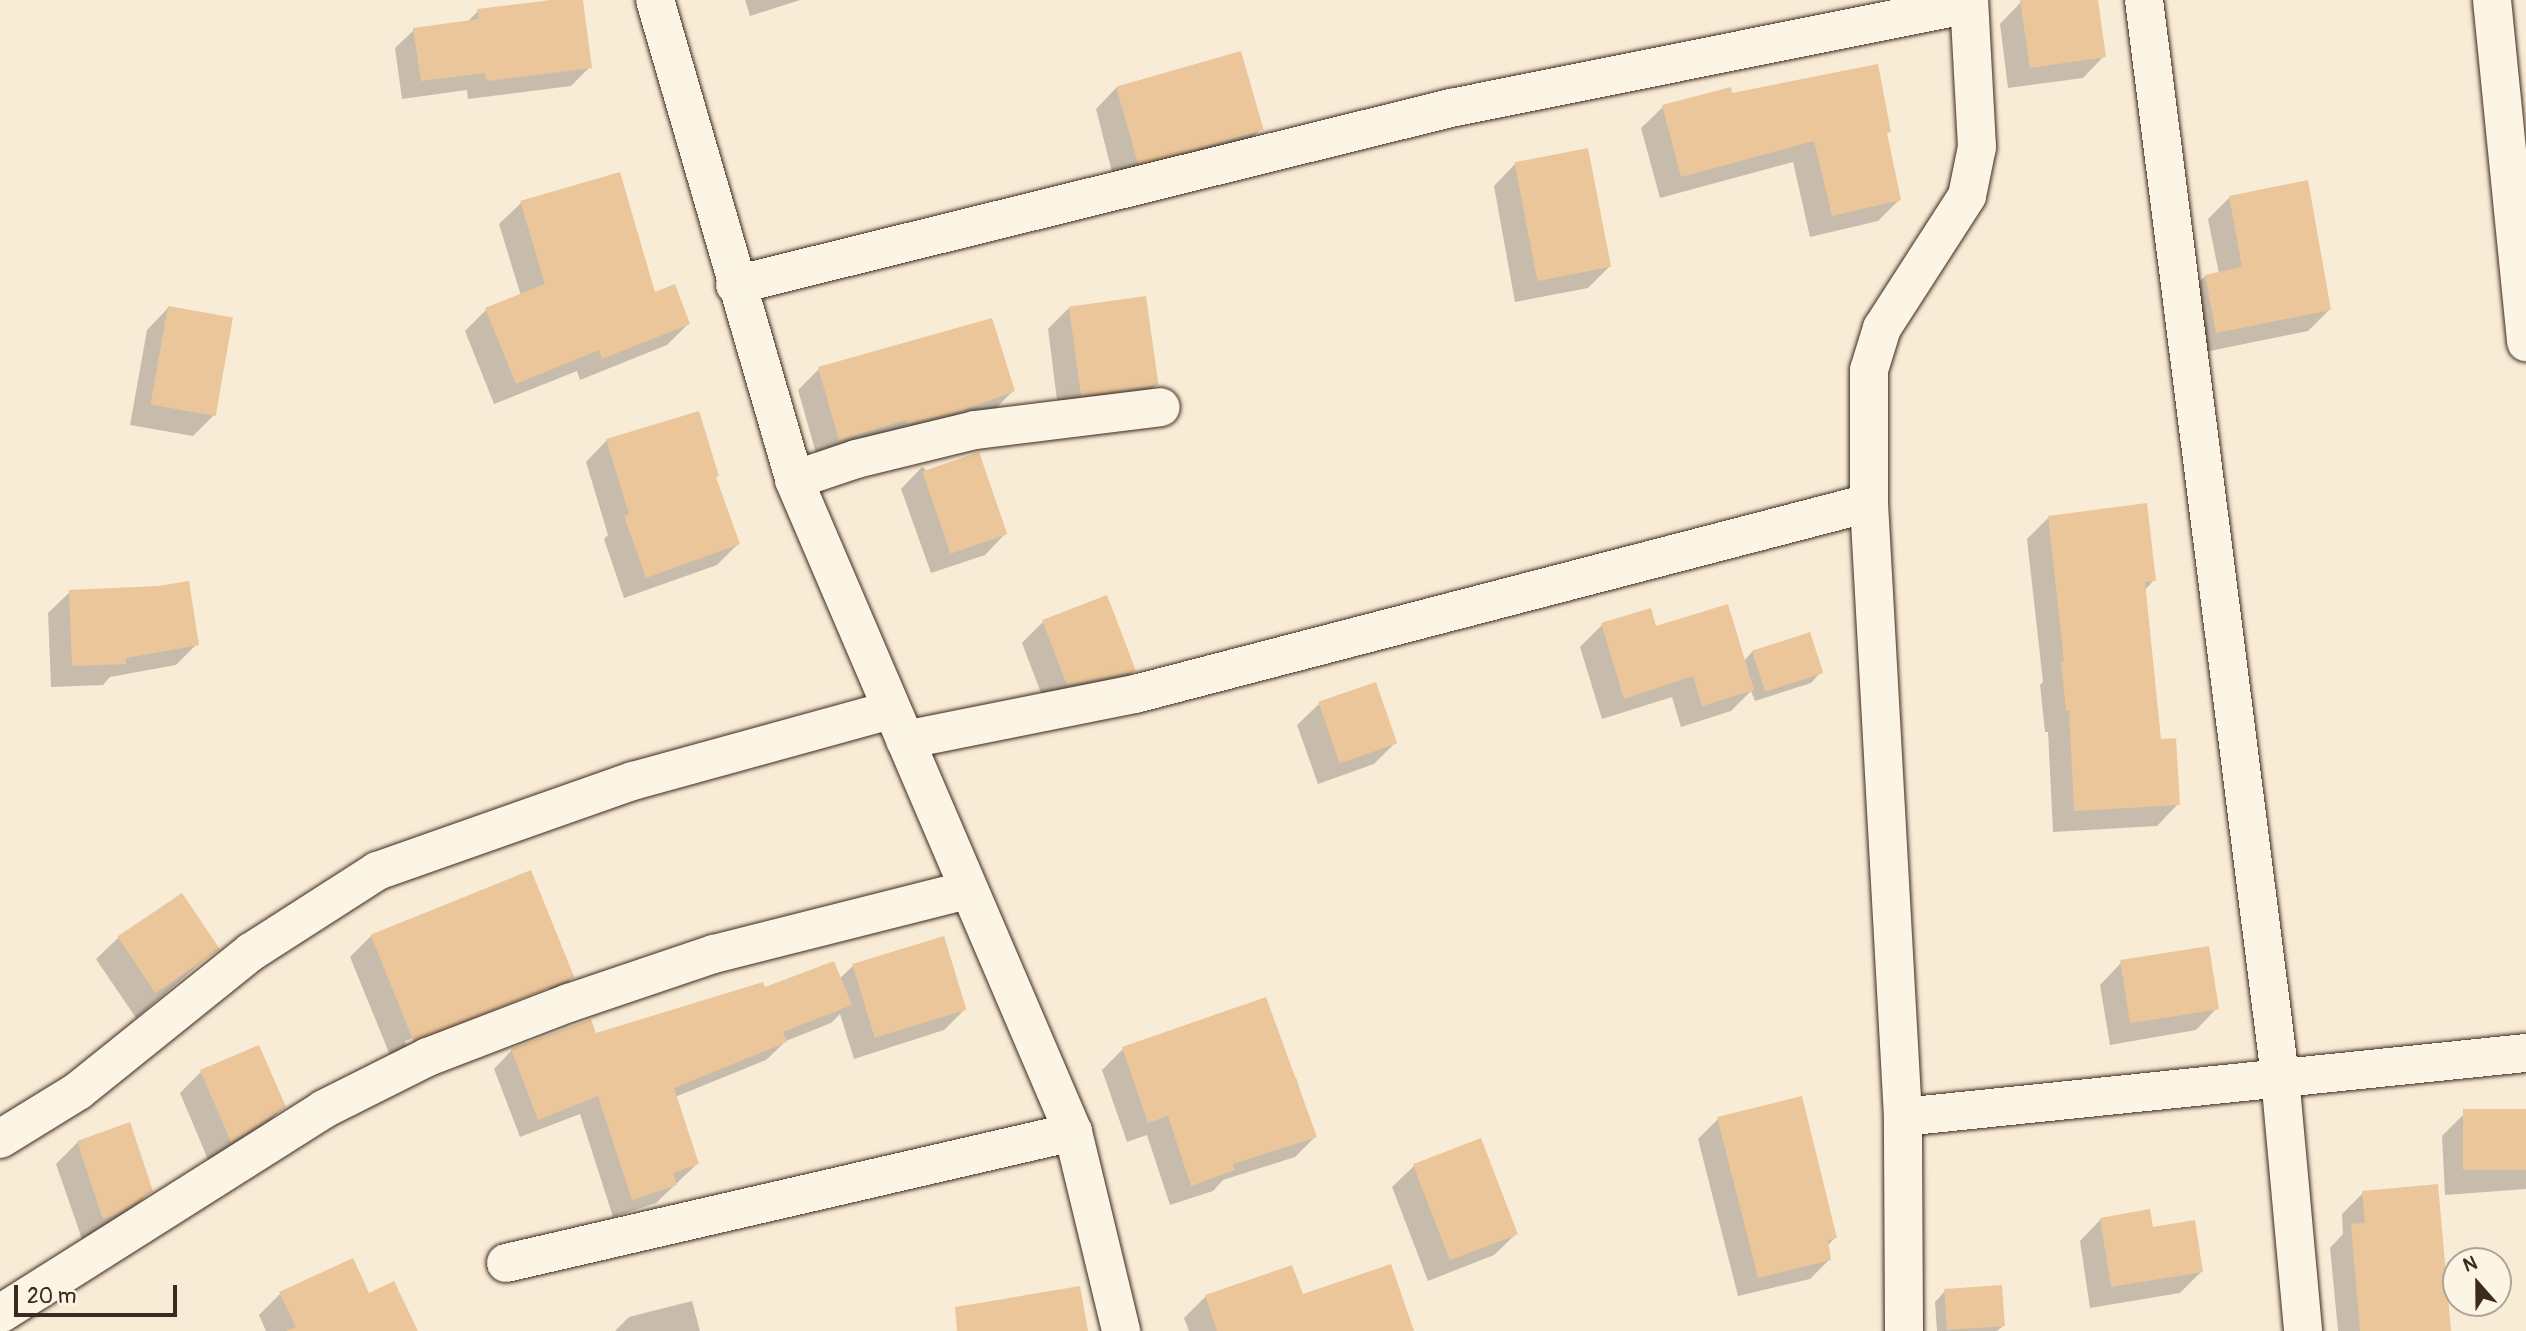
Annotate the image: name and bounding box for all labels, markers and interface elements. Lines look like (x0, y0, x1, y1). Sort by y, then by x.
north arrow (2442, 1247, 2512, 1317)
text: N (2460, 1251, 2480, 1278)
scale bar (18, 1272, 180, 1316)
text: 20 m (27, 1283, 76, 1310)

